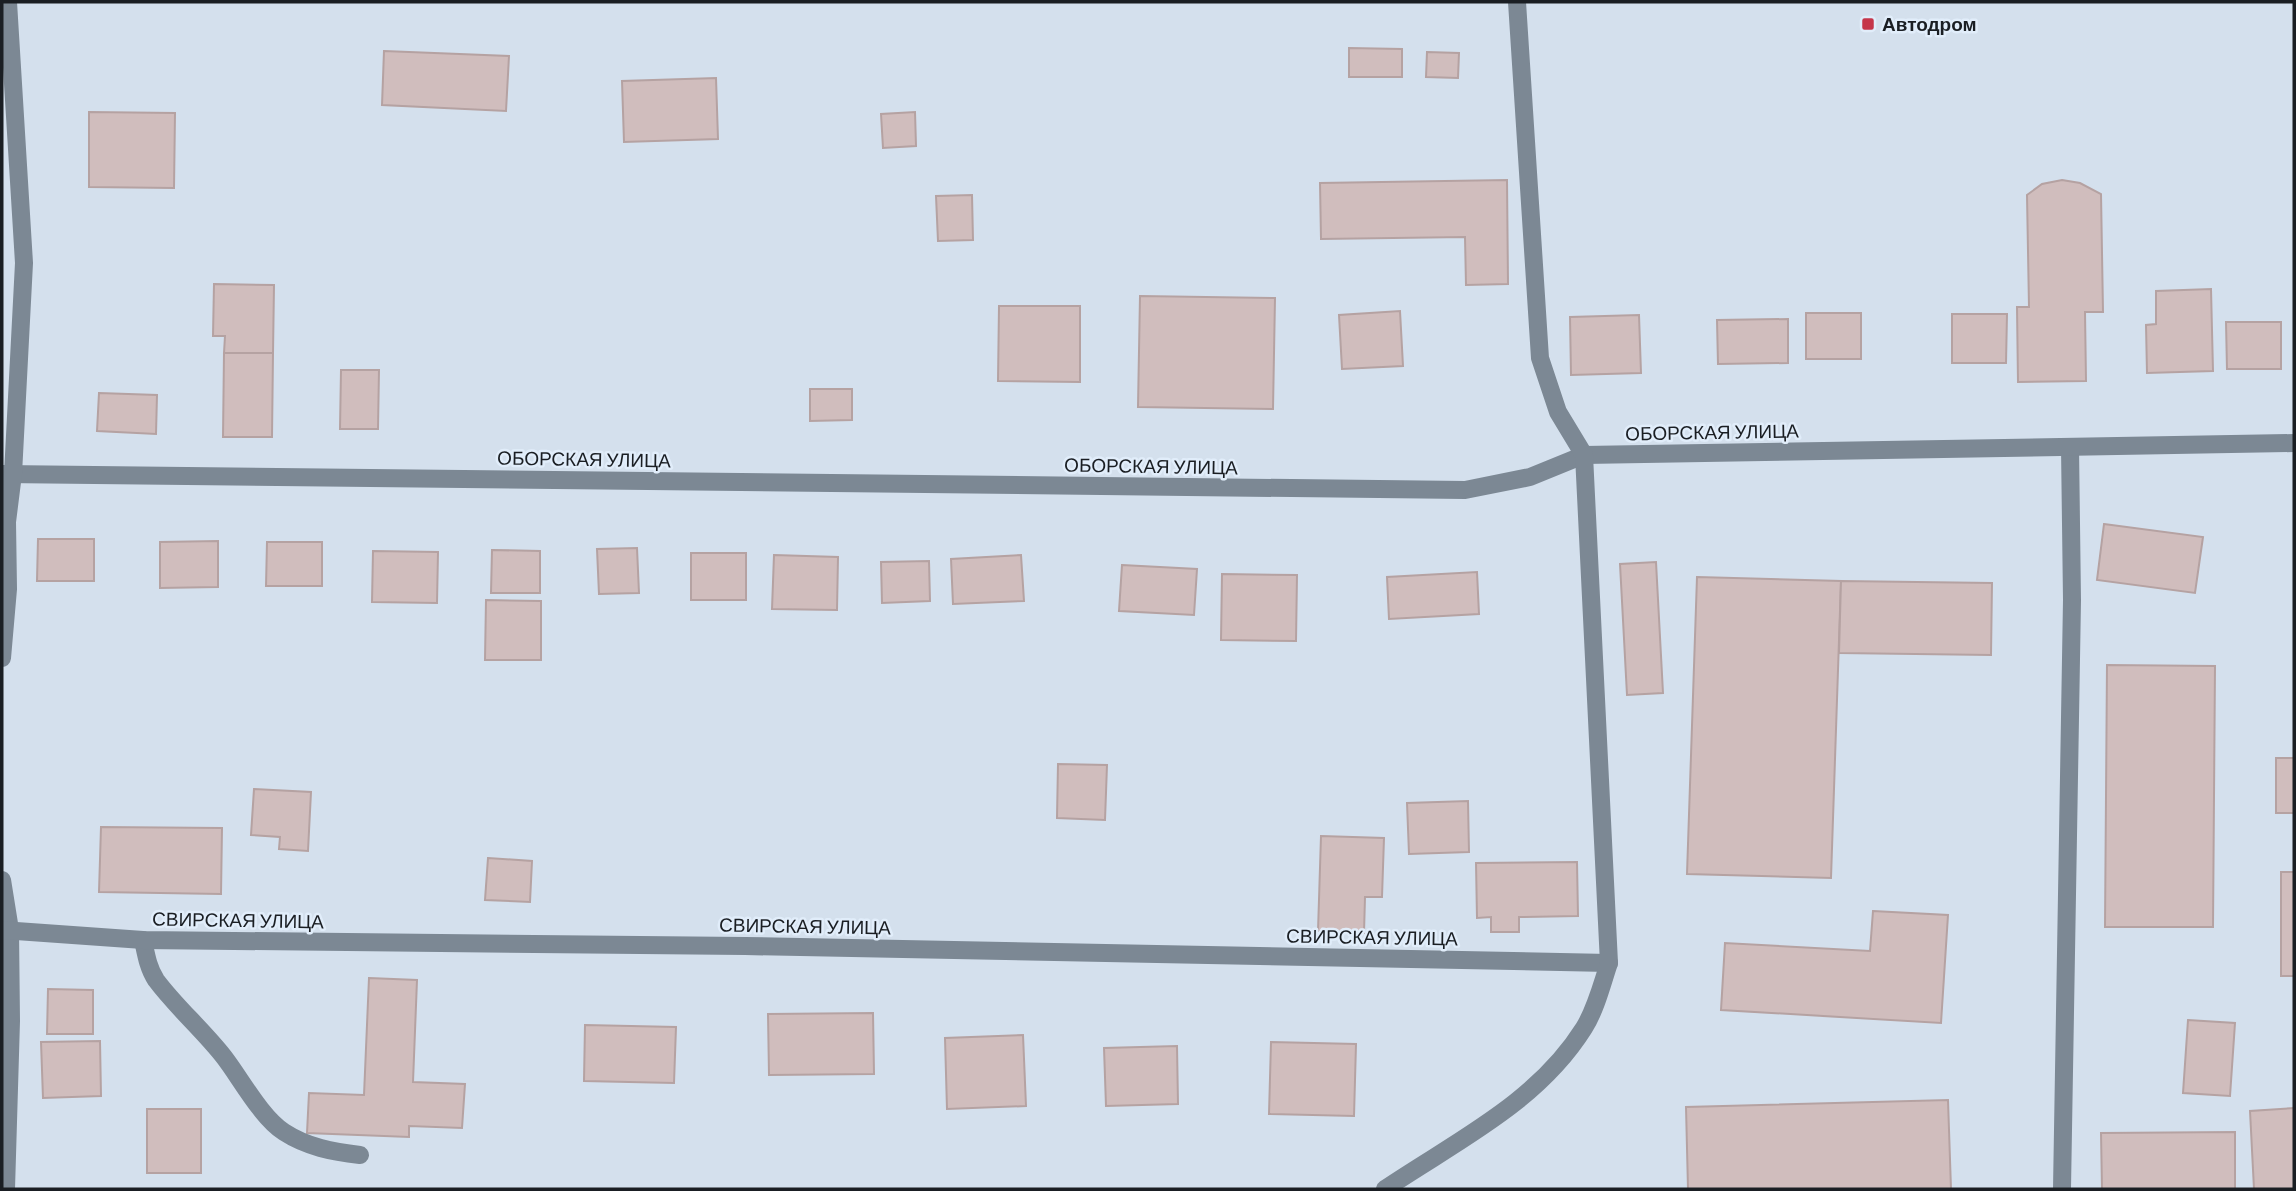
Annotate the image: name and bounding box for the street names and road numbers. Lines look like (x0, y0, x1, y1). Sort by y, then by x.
street label: ОБОРСКАЯ УЛИЦА (1625, 418, 1799, 445)
street label: ОБОРСКАЯ УЛИЦА (497, 445, 671, 472)
street label: ОБОРСКАЯ УЛИЦА (1064, 452, 1238, 479)
street label: СВИРСКАЯ УЛИЦА (152, 907, 324, 933)
street label: СВИРСКАЯ УЛИЦА (719, 913, 891, 939)
street label: СВИРСКАЯ УЛИЦА (1286, 924, 1458, 950)

